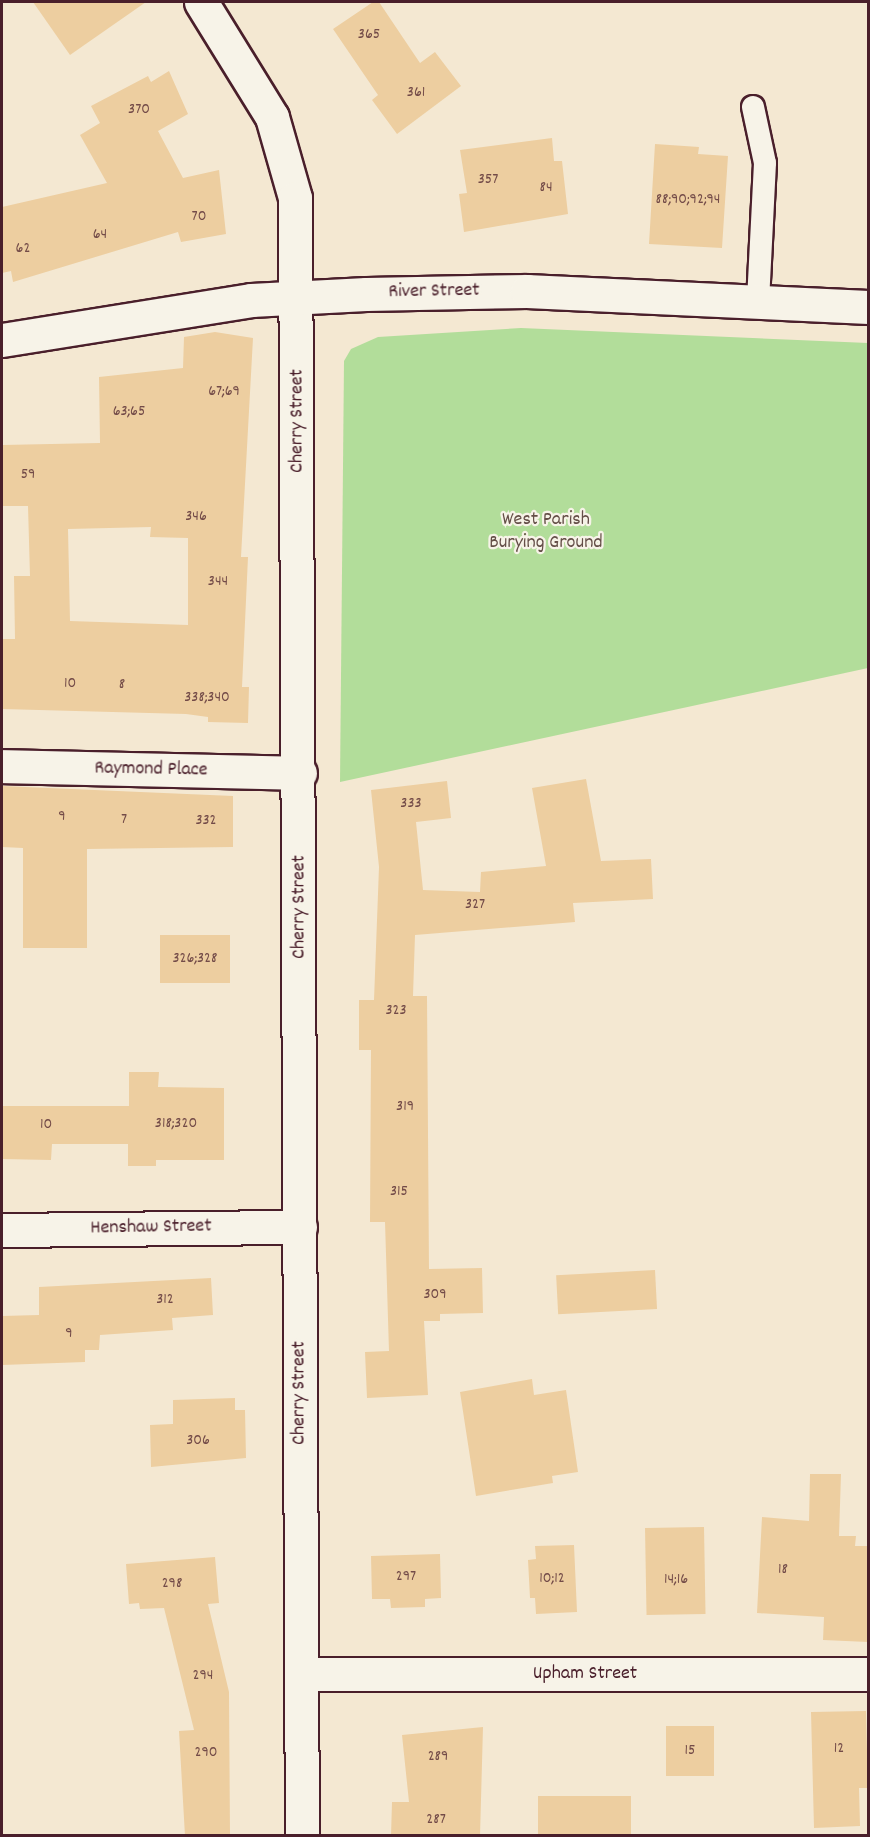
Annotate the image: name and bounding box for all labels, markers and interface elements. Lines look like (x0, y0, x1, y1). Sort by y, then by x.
house number: 365 (358, 25, 380, 45)
house number: 361 (407, 83, 425, 103)
house number: 370 (128, 100, 150, 120)
house number: 357 (478, 170, 498, 190)
house number: 84 (539, 178, 553, 198)
house number: 88;90;92;94 (656, 190, 720, 210)
house number: 70 (192, 207, 206, 227)
house number: 64 (93, 225, 107, 245)
house number: 62 (16, 239, 30, 259)
street label: River Street (388, 279, 480, 305)
street label: Cherry Street (286, 369, 310, 473)
house number: 67;69 (208, 382, 240, 402)
house number: 63;65 (113, 402, 145, 422)
house number: 59 (21, 465, 35, 485)
house number: 346 (185, 507, 207, 527)
park label: West Parish Burying Ground (489, 508, 603, 555)
house number: 344 (208, 572, 228, 592)
house number: 10 (64, 674, 76, 694)
house number: 8 (119, 675, 125, 695)
house number: 338;340 (184, 688, 230, 708)
street label: Raymond Place (94, 757, 208, 783)
house number: 333 (400, 794, 422, 814)
house number: 9 (58, 807, 66, 827)
house number: 7 (121, 810, 127, 830)
house number: 332 (195, 811, 217, 831)
street label: Cherry Street (288, 855, 312, 959)
house number: 327 (465, 895, 485, 915)
house number: 326;328 (173, 949, 217, 969)
house number: 323 (385, 1001, 407, 1021)
house number: 319 (396, 1097, 414, 1117)
house number: 318;320 (155, 1114, 197, 1134)
house number: 10 (40, 1115, 52, 1135)
house number: 315 (390, 1182, 408, 1202)
street label: Henshaw Street (90, 1215, 212, 1241)
house number: 309 (423, 1285, 447, 1305)
house number: 312 (156, 1290, 174, 1310)
house number: 9 (65, 1324, 73, 1344)
street label: Cherry Street (288, 1341, 312, 1445)
house number: 306 (186, 1431, 210, 1451)
house number: 18 (778, 1560, 788, 1580)
house number: 297 (396, 1567, 416, 1587)
house number: 10;12 (539, 1569, 565, 1589)
house number: 14;16 (664, 1570, 688, 1590)
house number: 298 (162, 1574, 182, 1594)
street label: Upham Street (533, 1662, 637, 1686)
house number: 294 (193, 1666, 213, 1686)
house number: 12 (834, 1739, 844, 1759)
house number: 15 (685, 1741, 695, 1761)
house number: 290 (194, 1743, 218, 1763)
house number: 289 (428, 1747, 448, 1767)
house number: 287 (426, 1810, 446, 1830)

